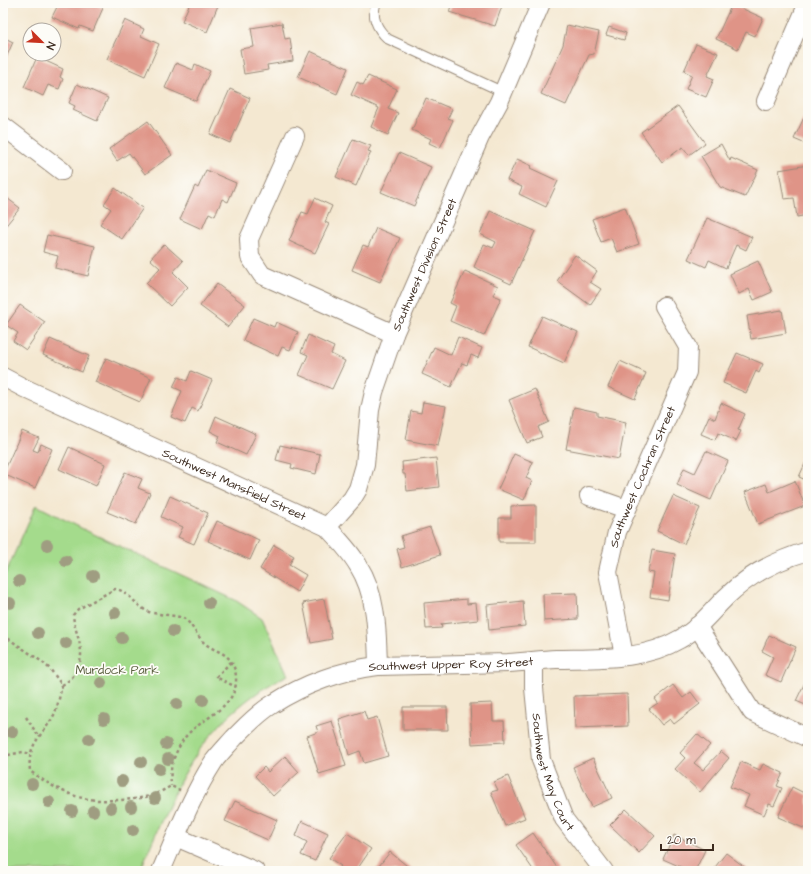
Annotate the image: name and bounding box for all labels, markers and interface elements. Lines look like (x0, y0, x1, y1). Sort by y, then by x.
north arrow (22, 22, 62, 62)
text: N (42, 40, 59, 52)
street label: Southwest Division Street (388, 195, 461, 334)
street label: Southwest Cochran Street (606, 403, 680, 549)
street label: Southwest Mansfield Street (159, 444, 309, 525)
street label: Southwest Upper Roy Street (367, 653, 534, 676)
park label: Murdock Park (75, 662, 159, 679)
street label: Southwest May Court (527, 712, 578, 835)
scale bar (661, 826, 713, 852)
text: 20 m (667, 832, 696, 849)

